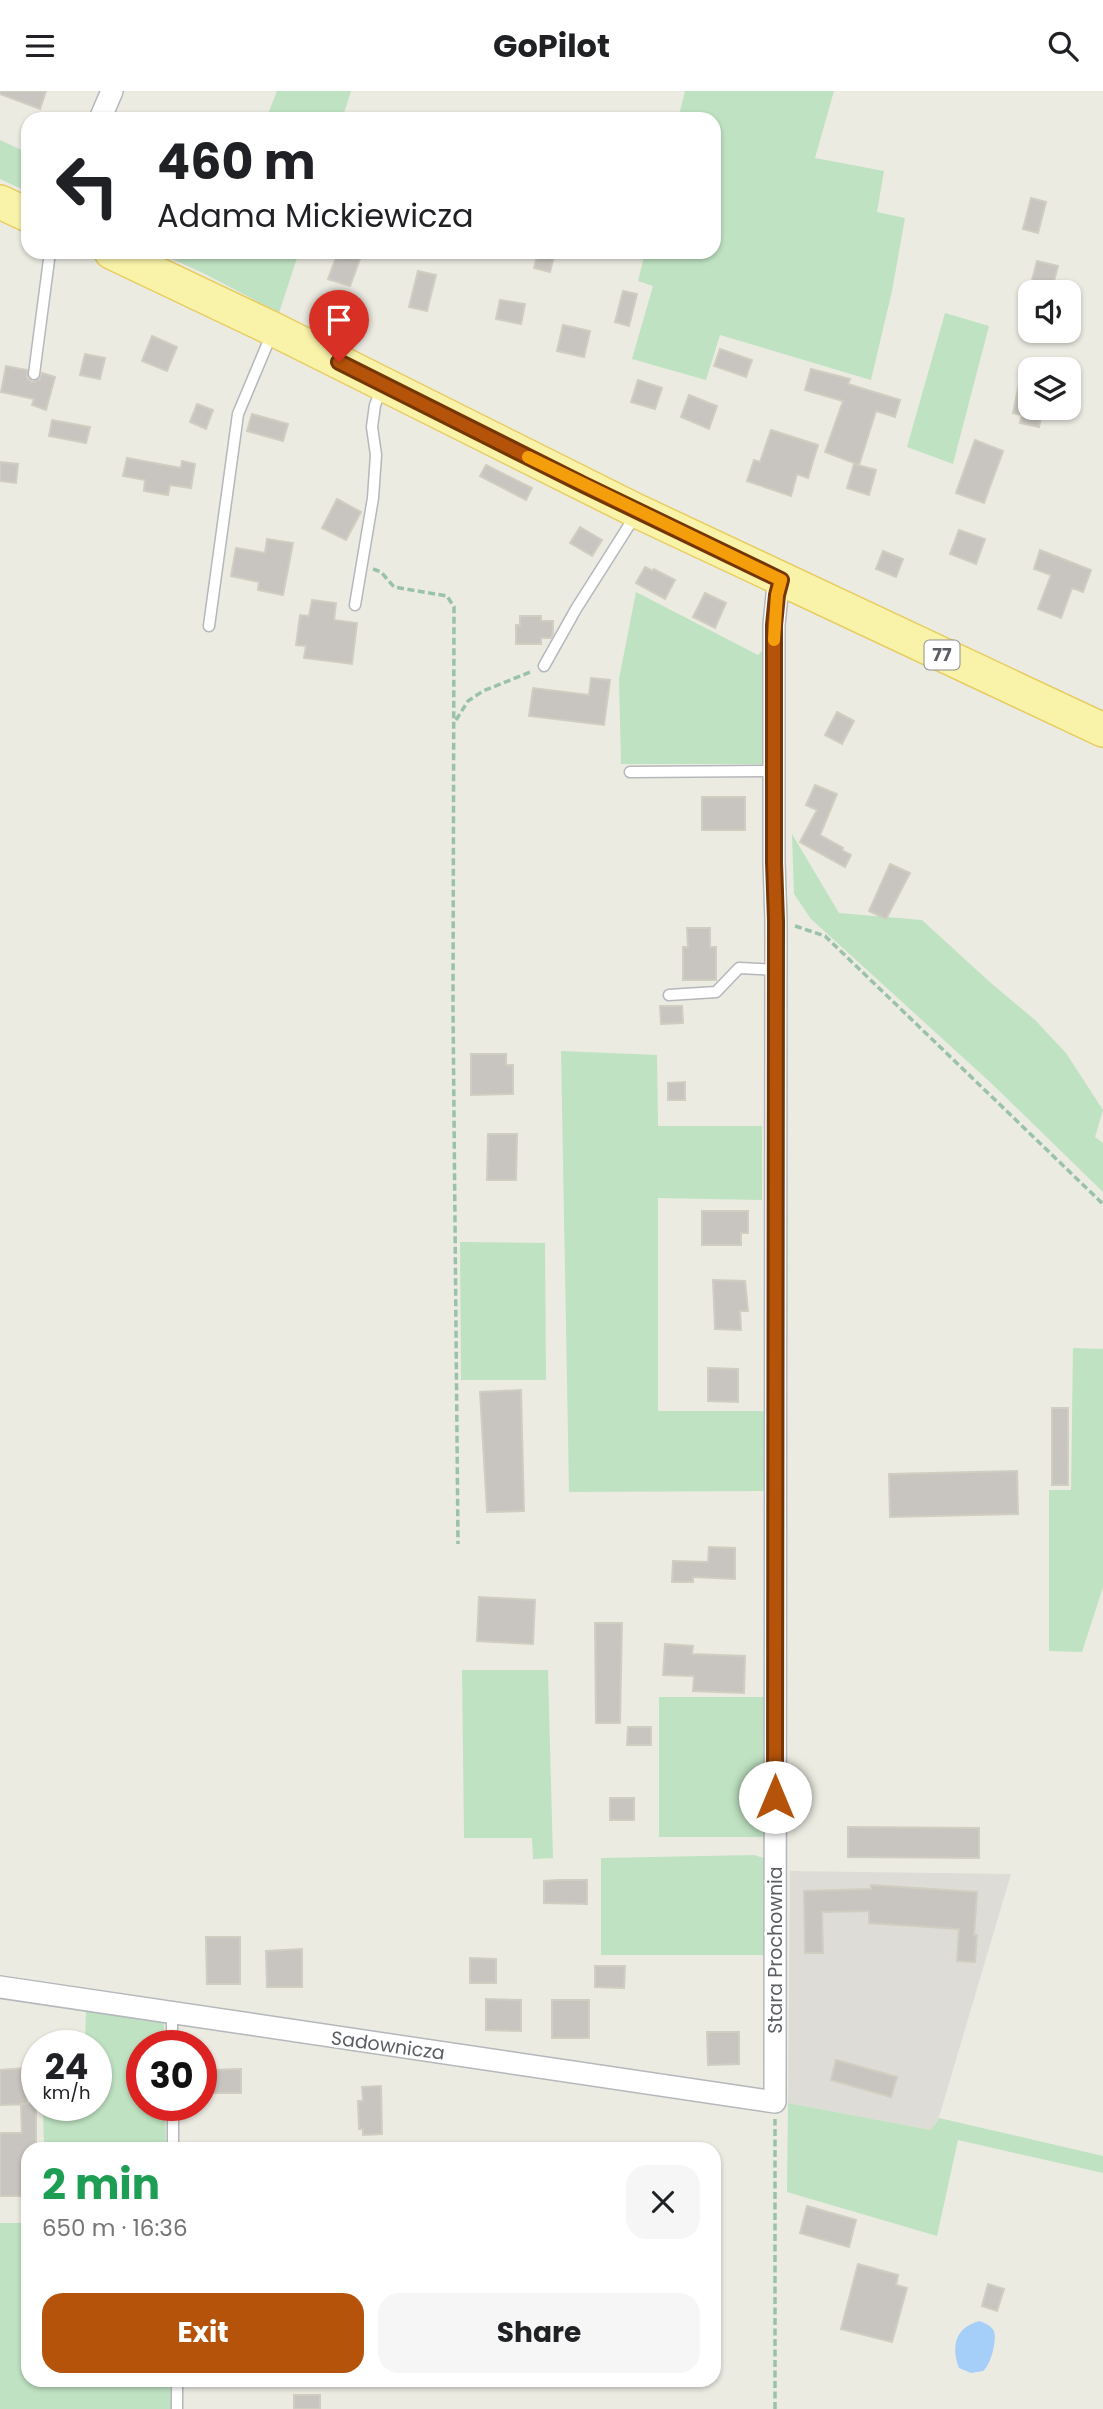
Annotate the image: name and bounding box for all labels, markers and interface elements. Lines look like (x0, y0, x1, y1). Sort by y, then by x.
text: GoPilot (493, 23, 610, 68)
icon: menu (21, 27, 59, 65)
icon: search (1044, 27, 1082, 65)
text: 460 m (157, 128, 316, 196)
icon: left (42, 140, 133, 231)
text: Adama Mickiewicza (157, 193, 474, 238)
map controls (1018, 280, 1081, 420)
button: sound (1018, 280, 1081, 343)
pin (309, 290, 369, 362)
icon: arrive (320, 301, 358, 339)
button: layers (1018, 357, 1081, 420)
road number: 77 (925, 641, 960, 669)
position arrow (738, 1760, 812, 1834)
street label: Stara Prochownia (762, 1866, 789, 2034)
street label: Sadownicza (329, 2024, 446, 2067)
speed limit sign: 30 (126, 2030, 217, 2121)
text: 24 (45, 2042, 88, 2091)
text: km/h (43, 2080, 90, 2105)
text: 2 min (42, 2155, 160, 2214)
button: close (626, 2165, 700, 2239)
text: 650 m · 16:36 (42, 2212, 188, 2244)
button: Exit (42, 2293, 364, 2373)
button: Share (378, 2293, 700, 2373)

